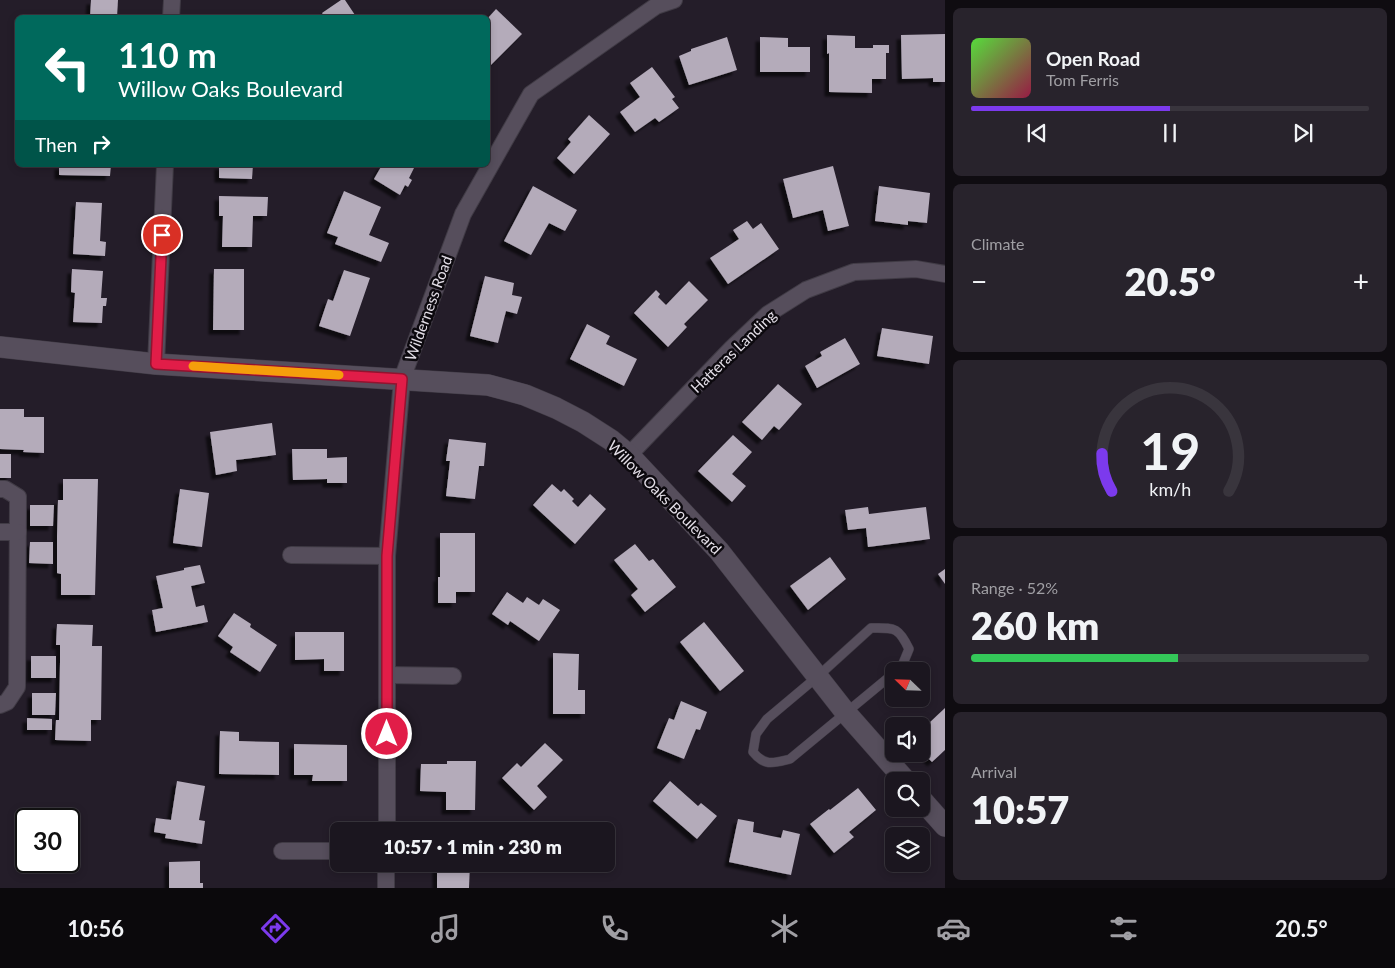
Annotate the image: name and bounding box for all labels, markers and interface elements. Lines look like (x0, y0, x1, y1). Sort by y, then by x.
text: 110 m (118, 33, 217, 75)
icon: left (35, 35, 100, 100)
text: Open Road (1046, 47, 1140, 70)
text: Tom Ferris (1046, 70, 1119, 89)
text: Willow Oaks Boulevard (118, 75, 343, 102)
icon: previous (1023, 119, 1051, 147)
icon: pause (1156, 119, 1184, 147)
icon: next (1289, 119, 1317, 147)
icon: right (87, 130, 115, 158)
text: Then (35, 133, 77, 156)
pin (141, 214, 183, 256)
icon: arrive (148, 221, 176, 249)
text: Climate (971, 234, 1024, 253)
street label: Wilderness Road (401, 253, 455, 363)
text: 20.5° (1124, 258, 1216, 304)
text: − (971, 264, 987, 298)
text: + (1353, 264, 1369, 298)
street label: Hatteras Landing (687, 306, 780, 396)
text: 19 (1140, 419, 1200, 481)
street label: Willow Oaks Boulevard (604, 436, 726, 558)
text: km/h (1149, 478, 1191, 500)
text: Range · 52% (971, 578, 1058, 597)
text: 260 km (971, 602, 1099, 648)
north arrow (885, 662, 930, 708)
map controls (885, 662, 930, 872)
position arrow (360, 707, 412, 759)
button: sound (885, 717, 930, 762)
text: Arrival (971, 762, 1017, 781)
button: search (885, 772, 930, 817)
text: 10:57 (971, 786, 1069, 832)
speed limit sign: 30 (15, 808, 80, 873)
button: layers (885, 827, 930, 872)
text: 10:57 · 1 min · 230 m (383, 835, 562, 858)
icon: directions (258, 911, 293, 946)
icon: music (428, 911, 463, 946)
icon: phone (597, 911, 632, 946)
icon: climate (767, 911, 802, 946)
icon: car (936, 911, 971, 946)
icon: filters (1106, 911, 1141, 946)
text: 10:56 (67, 915, 124, 942)
text: 20.5° (1275, 915, 1328, 942)

